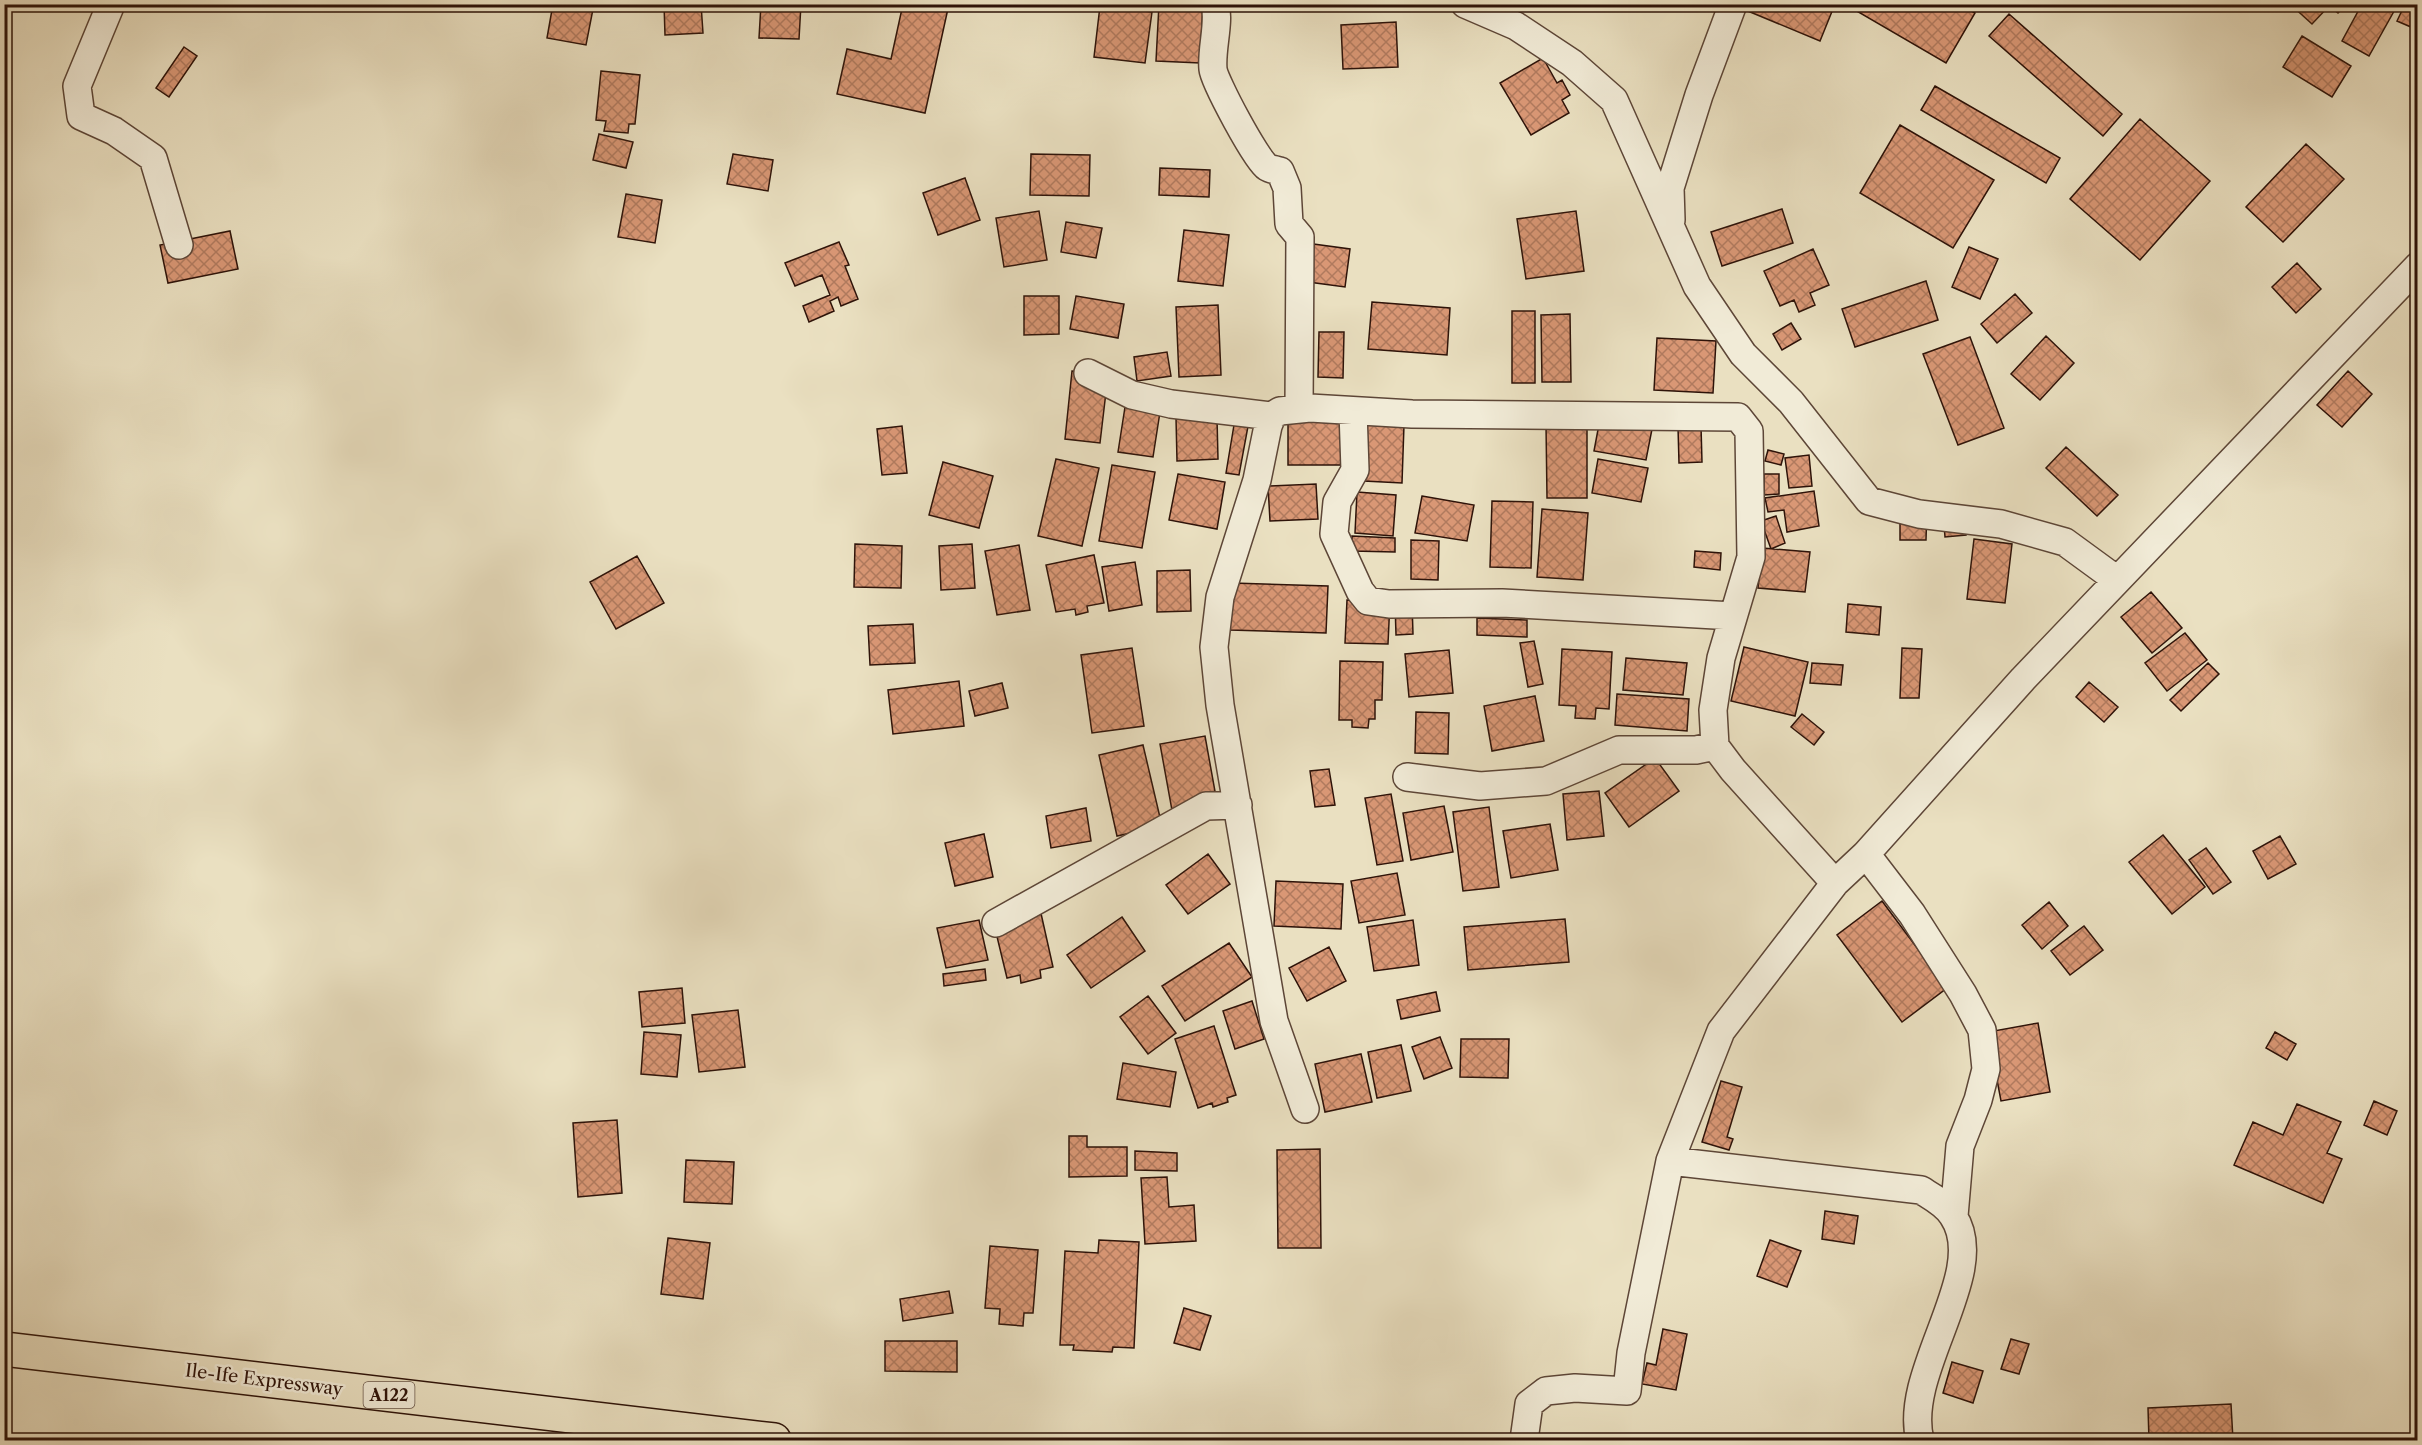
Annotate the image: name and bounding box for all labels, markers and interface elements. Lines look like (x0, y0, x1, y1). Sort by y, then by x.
street label: Ile-Ife Expressway (184, 1359, 345, 1401)
road number: A122 (364, 1382, 414, 1408)

